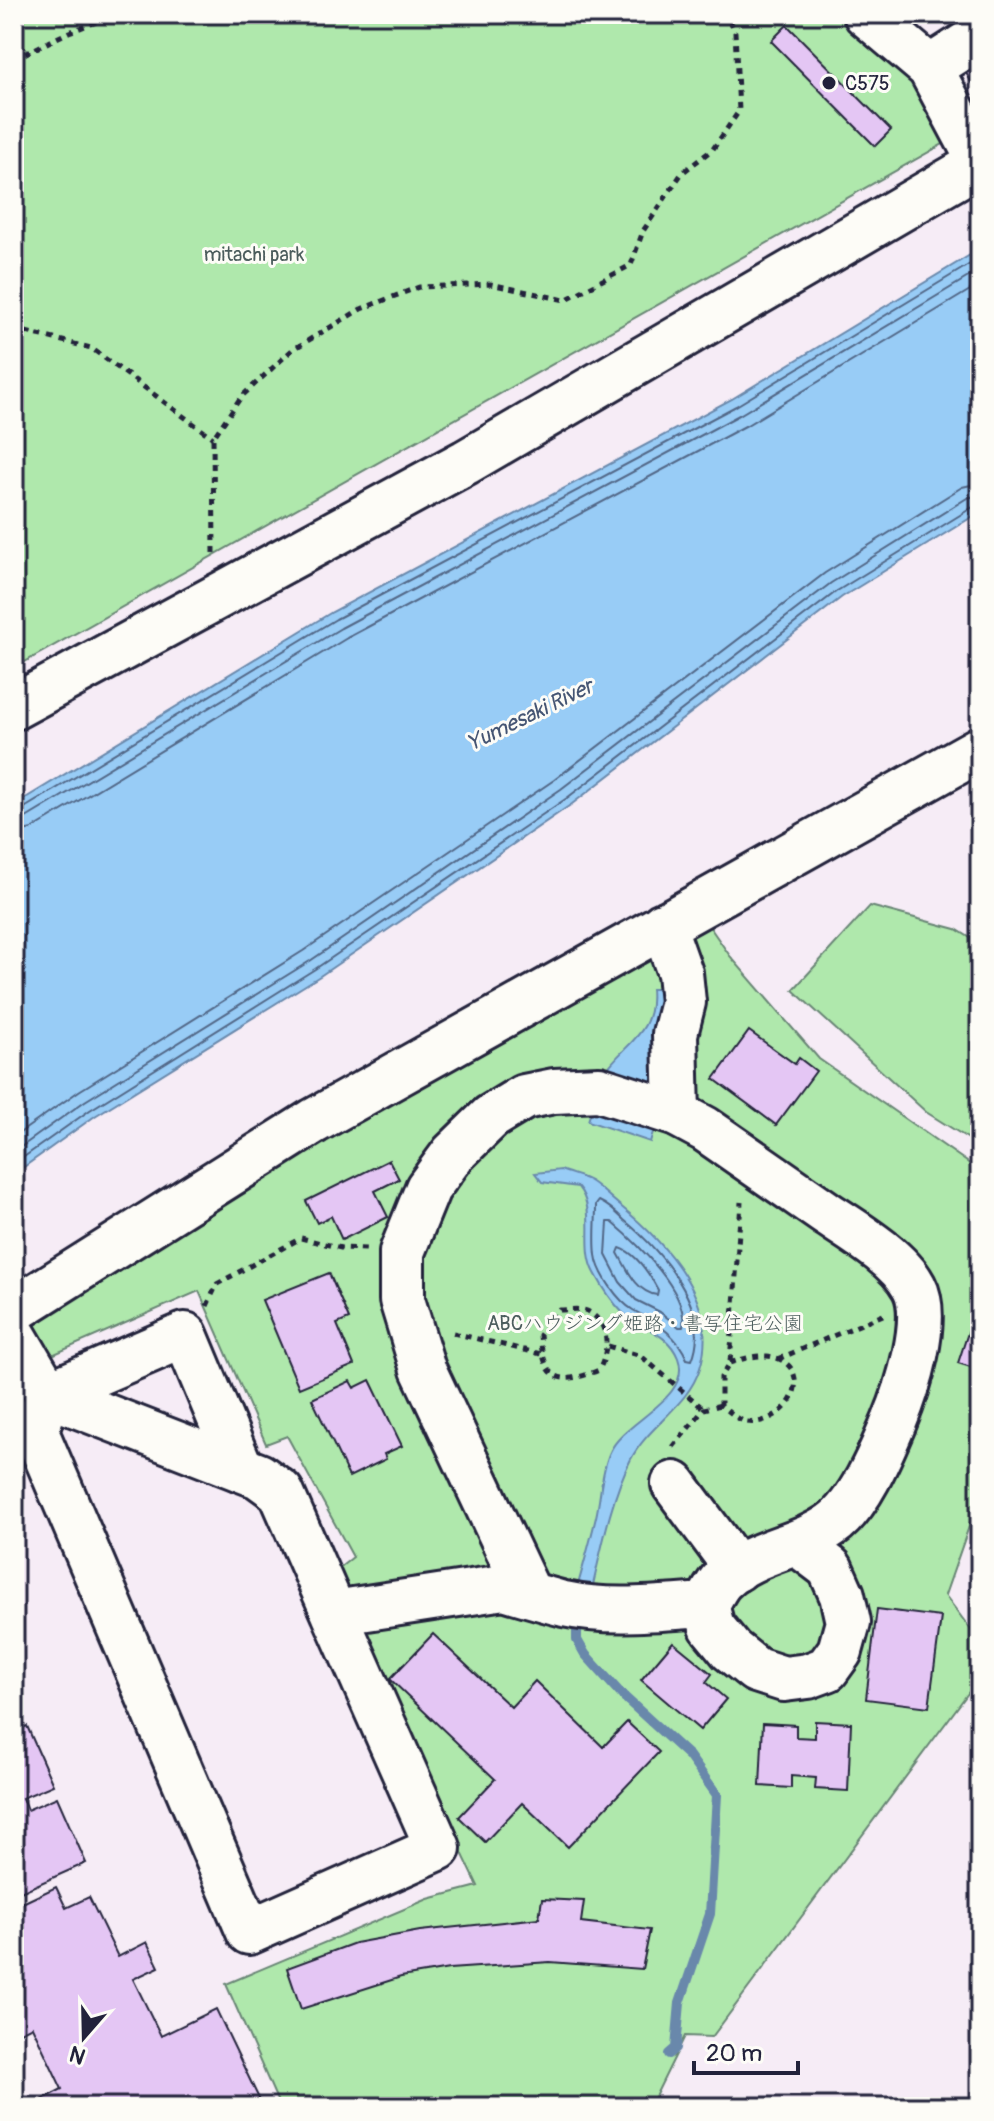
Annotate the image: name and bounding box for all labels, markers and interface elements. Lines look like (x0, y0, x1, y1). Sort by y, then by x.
place label: C575 (845, 71, 890, 96)
marker: C575 (820, 74, 838, 92)
park label: mitachi park (204, 242, 305, 267)
water label: Yumesaki River (462, 671, 600, 758)
park label: ABCハウジング姫路・書写住宅公園 (487, 1311, 803, 1336)
north arrow (44, 1997, 124, 2077)
scale bar (694, 2025, 798, 2075)
text: N (66, 2039, 89, 2071)
text: 20 m (706, 2039, 762, 2068)

